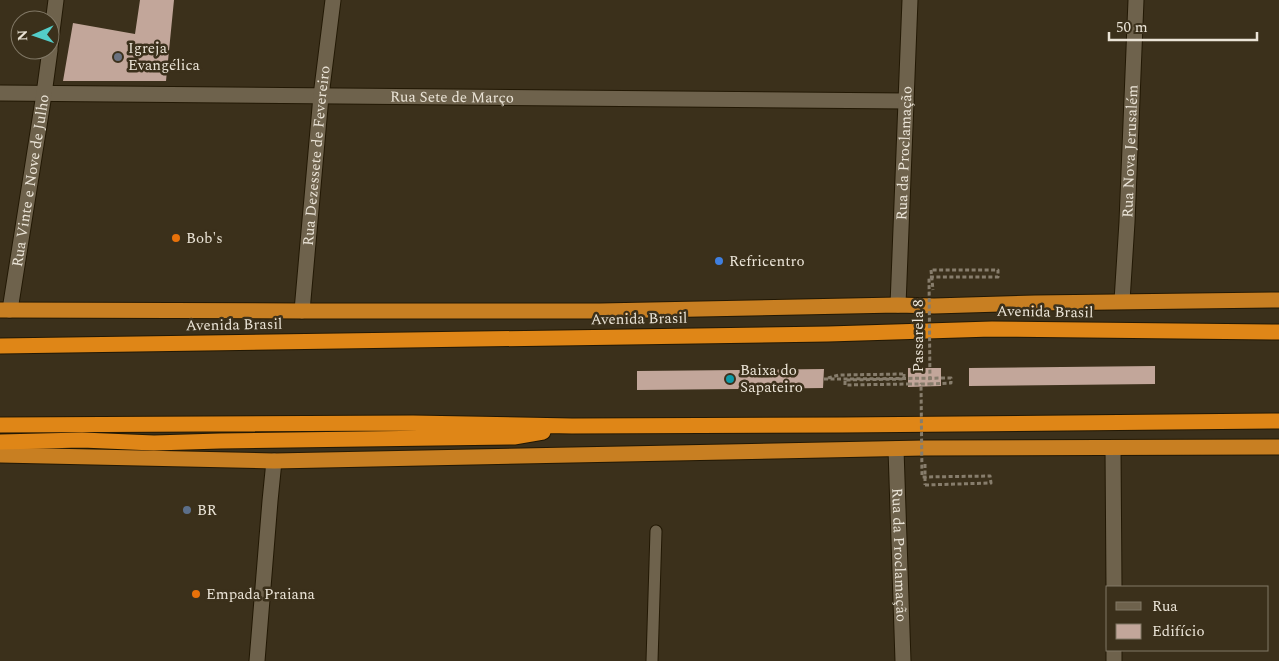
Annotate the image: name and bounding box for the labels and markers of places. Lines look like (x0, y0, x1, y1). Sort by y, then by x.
place label: Igreja Evangélica (128, 37, 201, 77)
marker: Igreja Evangélica (112, 51, 124, 63)
place label: Bob's (186, 227, 223, 250)
marker: Bob's (170, 232, 182, 244)
place label: Refricentro (729, 250, 805, 273)
marker: Refricentro (713, 255, 725, 267)
place label: Baixa do Sapateiro (740, 359, 803, 399)
marker: Baixa do Sapateiro (724, 373, 736, 385)
place label: BR (197, 499, 217, 522)
marker: BR (181, 504, 193, 516)
place label: Empada Praiana (206, 583, 316, 606)
marker: Empada Praiana (190, 588, 202, 600)

